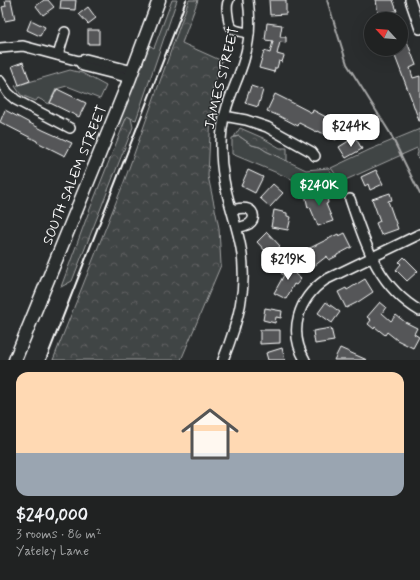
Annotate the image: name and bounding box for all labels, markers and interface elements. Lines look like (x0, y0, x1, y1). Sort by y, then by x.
north arrow (364, 12, 408, 56)
map controls (364, 12, 408, 56)
street label: JAMES STREET (201, 25, 243, 131)
street label: SOUTH SALEM STREET (39, 102, 111, 248)
pin: $244K (323, 114, 379, 148)
text: $244K (332, 118, 370, 135)
pin: $240K (291, 173, 347, 207)
text: $240K (300, 177, 338, 194)
pin: $219K (260, 247, 316, 281)
text: $219K (270, 251, 306, 268)
icon: home (174, 398, 246, 470)
text: $240,000 (16, 504, 88, 526)
text: 3 rooms · 86 m² (16, 526, 102, 543)
text: Yateley Lane (16, 543, 89, 560)

